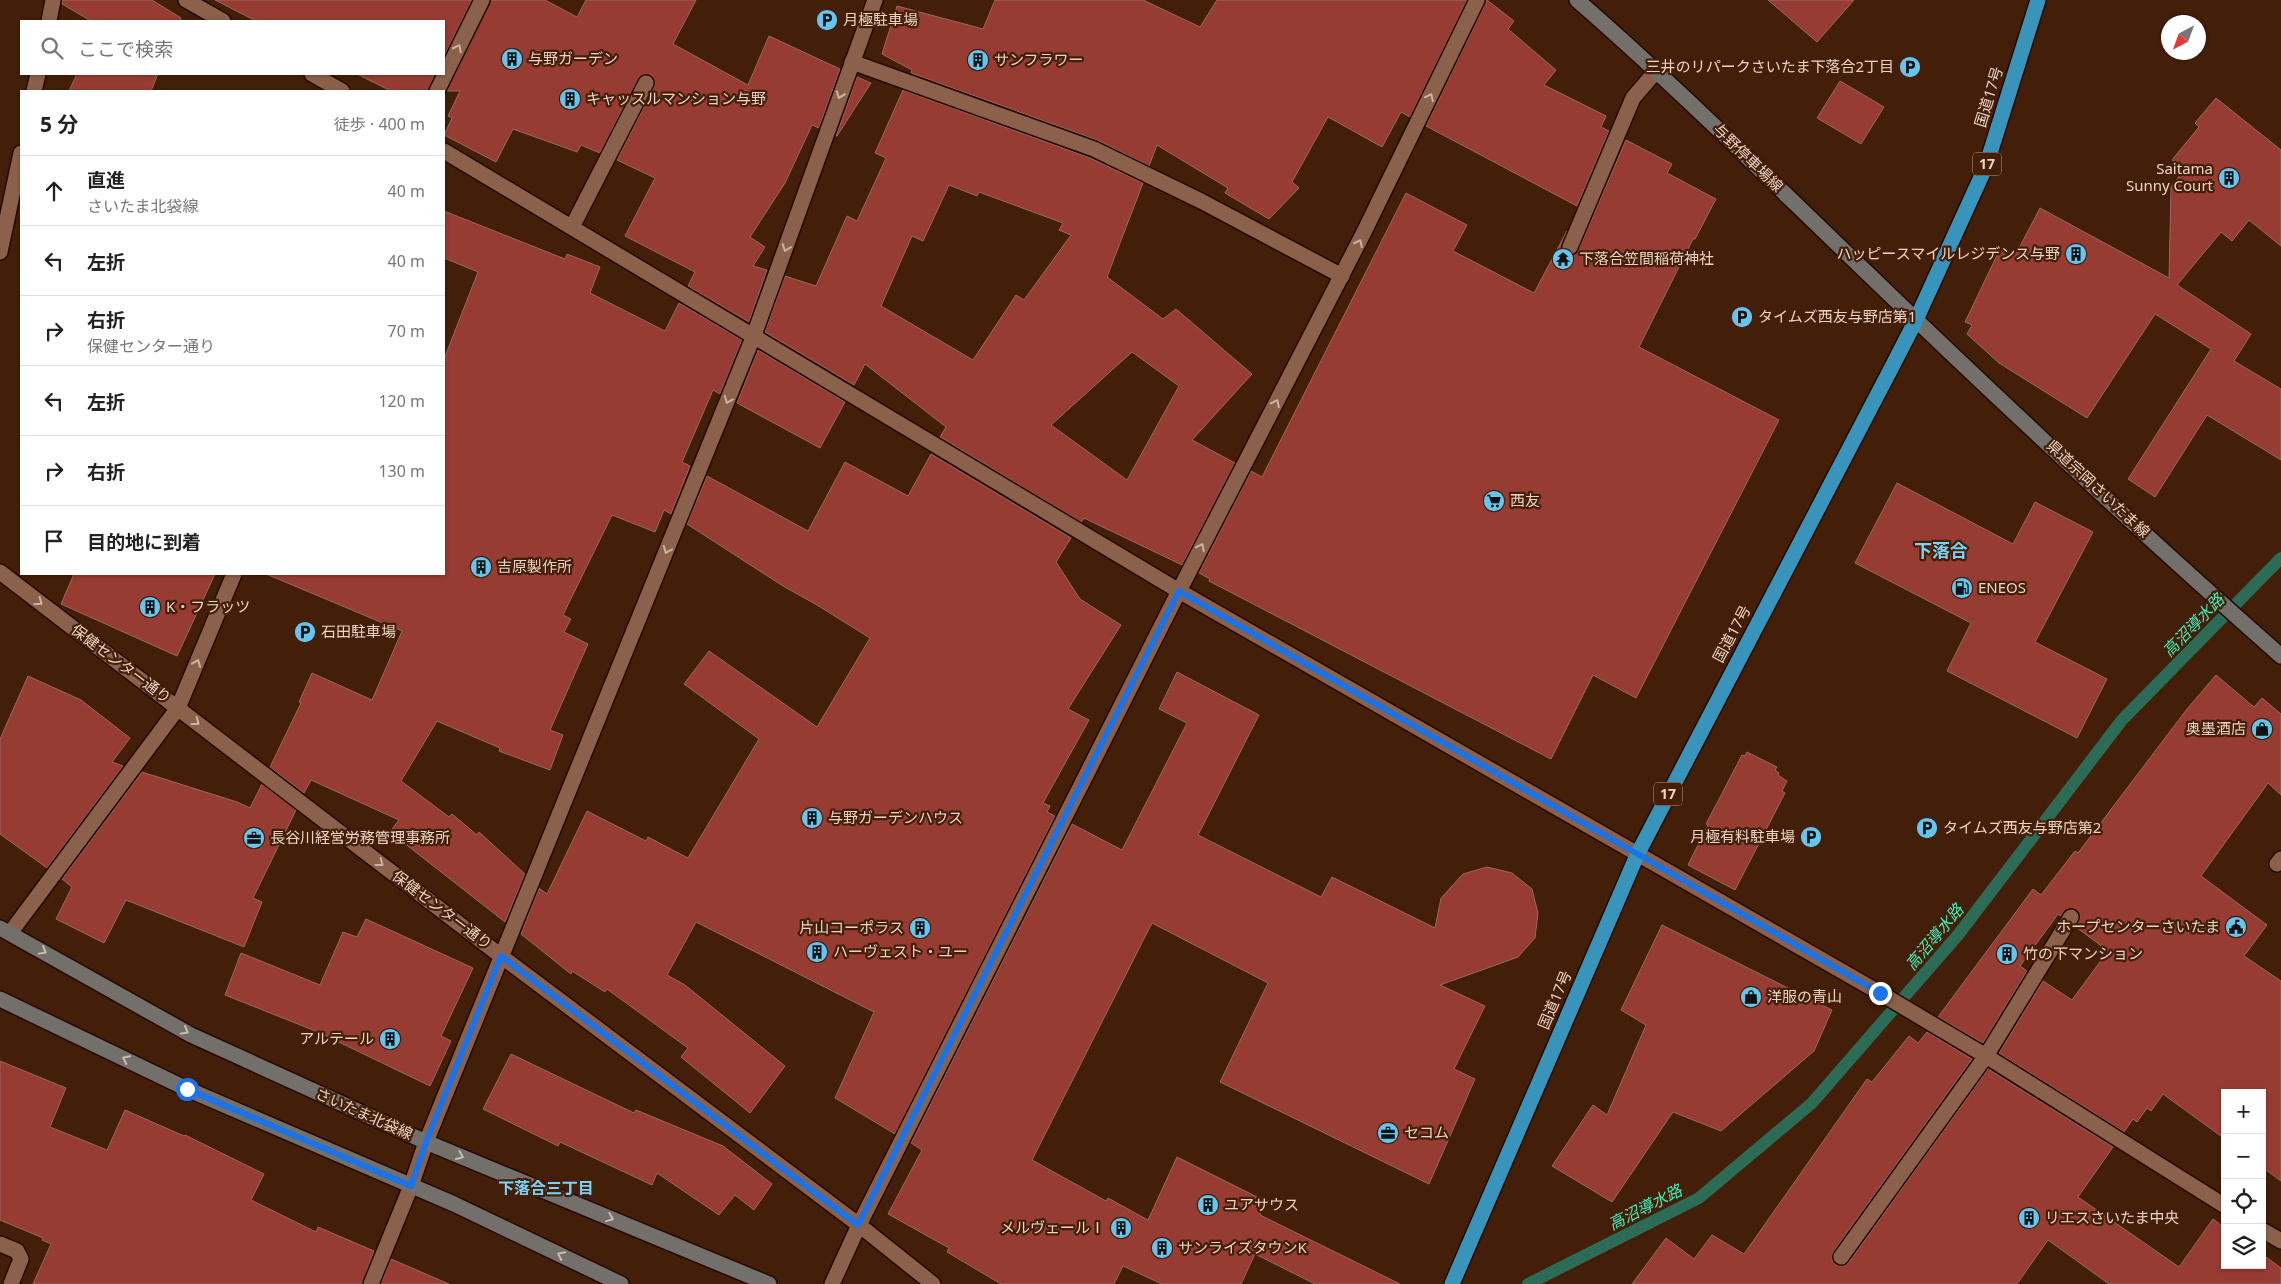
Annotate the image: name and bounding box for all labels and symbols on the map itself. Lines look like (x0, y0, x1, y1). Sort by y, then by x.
parking icon: 月極駐車場 (815, 8, 839, 32)
place label: 月極駐車場 (843, 9, 918, 29)
north arrow (2161, 15, 2206, 60)
one-way arrow (452, 44, 462, 53)
building icon: 与野ガーデン (500, 47, 524, 71)
place label: 与野ガーデン (528, 48, 618, 68)
building icon: サンフラワー (966, 48, 990, 72)
place label: サンフラワー (994, 49, 1084, 69)
parking icon: 三井のリパークさいたま下落合2丁目 (1898, 55, 1922, 79)
place label: 三井のリパークさいたま下落合2丁目 (1646, 56, 1894, 76)
street label: 国道17号 (1969, 64, 2007, 129)
building icon: キャッスルマンション与野 (558, 87, 582, 111)
place label: キャッスルマンション与野 (586, 88, 766, 108)
one-way arrow (836, 90, 846, 99)
one-way arrow (1424, 93, 1434, 102)
street label: 与野停車場線 (1709, 119, 1788, 196)
road number: 17 (1973, 152, 2001, 175)
place label: Saitama Sunny Court (2126, 158, 2214, 195)
building icon: Saitama Sunny Court (2217, 166, 2241, 190)
one-way arrow (1353, 239, 1363, 248)
building icon: ハッピースマイルレジデンス与野 (2064, 242, 2088, 266)
one-way arrow (782, 243, 792, 252)
place label: ハッピースマイルレジデンス与野 (1836, 243, 2060, 263)
temple icon: 下落合笠間稲荷神社 (1551, 247, 1575, 271)
place label: 下落合笠間稲荷神社 (1579, 248, 1714, 268)
parking icon: タイムズ西友与野店第1 (1730, 305, 1754, 329)
place label: タイムズ西友与野店第1 (1758, 306, 1916, 326)
one-way arrow (724, 395, 734, 404)
one-way arrow (1270, 399, 1280, 408)
street label: 県道宗岡さいたま線 (2043, 435, 2155, 541)
supermarket icon: 西友 (1482, 489, 1506, 513)
place label: 西友 (1510, 490, 1540, 510)
district label: 下落合 (1914, 538, 1968, 562)
one-way arrow (1195, 544, 1205, 553)
one-way arrow (662, 545, 673, 554)
building icon: 吉原製作所 (469, 555, 493, 579)
place label: 吉原製作所 (497, 556, 572, 576)
fuel station icon: ENEOS (1950, 576, 1974, 600)
place label: ENEOS (1978, 577, 2026, 597)
water label: 高沼導水路 (2157, 587, 2230, 661)
building icon: K・フラッツ (138, 595, 162, 619)
one-way arrow (33, 596, 43, 605)
place label: K・フラッツ (166, 596, 250, 616)
street label: 国道17号 (1708, 601, 1755, 666)
street label: 保健センター通り (68, 619, 176, 707)
parking icon: 石田駐車場 (293, 620, 317, 644)
place label: 石田駐車場 (321, 621, 396, 641)
one-way arrow (190, 659, 201, 668)
one-way arrow (190, 716, 199, 724)
shop icon: 奥墨酒店 (2250, 717, 2274, 741)
place label: 奥墨酒店 (2186, 718, 2246, 738)
road number: 17 (1654, 782, 1682, 806)
building icon: 与野ガーデンハウス (800, 806, 824, 830)
place label: 与野ガーデンハウス (828, 807, 963, 827)
parking icon: タイムズ西友与野店第2 (1915, 816, 1939, 840)
place label: タイムズ西友与野店第2 (1943, 817, 2101, 837)
parking icon: 月極有料駐車場 (1799, 825, 1823, 849)
office icon: 長谷川経営労務管理事務所 (242, 826, 266, 850)
place label: 月極有料駐車場 (1690, 826, 1795, 846)
place label: 長谷川経営労務管理事務所 (270, 827, 450, 847)
one-way arrow (374, 857, 384, 866)
street label: 保健センター通り (389, 865, 497, 953)
water label: 高沼導水路 (1900, 898, 1969, 975)
public building icon: ホープセンターさいたま (2224, 915, 2248, 939)
building icon: 片山コーポラス (908, 916, 932, 940)
place label: ホープセンターさいたま (2056, 916, 2220, 936)
place label: 片山コーポラス (799, 917, 904, 937)
building icon: ハーヴェスト・ユー (805, 940, 829, 964)
place label: ハーヴェスト・ユー (833, 941, 968, 961)
building icon: 竹の下マンション (1995, 942, 2019, 966)
place label: 竹の下マンション (2023, 943, 2143, 963)
one-way arrow (37, 945, 46, 955)
street label: 国道17号 (1533, 967, 1575, 1032)
route end (1869, 982, 1892, 1005)
shop icon: 洋服の青山 (1739, 985, 1763, 1009)
place label: 洋服の青山 (1767, 986, 1842, 1006)
one-way arrow (179, 1025, 188, 1035)
building icon: アルテール (378, 1027, 402, 1051)
place label: アルテール (299, 1028, 374, 1048)
one-way arrow (122, 1055, 131, 1066)
route start (176, 1078, 199, 1101)
street label: さいたま北袋線 (313, 1083, 416, 1143)
office icon: セコム (1376, 1121, 1400, 1145)
place label: セコム (1404, 1122, 1449, 1142)
one-way arrow (455, 1150, 464, 1161)
district label: 下落合三丁目 (498, 1177, 594, 1199)
water label: 高沼導水路 (1604, 1178, 1687, 1235)
building icon: ユアサウス (1196, 1193, 1220, 1217)
place label: ユアサウス (1224, 1194, 1299, 1214)
building icon: リエスさいたま中央 (2017, 1206, 2041, 1230)
place label: リエスさいたま中央 (2045, 1207, 2180, 1227)
one-way arrow (605, 1212, 614, 1223)
building icon: メルヴェールⅠ (1109, 1216, 1133, 1240)
place label: メルヴェールⅠ (1000, 1217, 1105, 1237)
building icon: サンライズタウンK (1150, 1236, 1174, 1260)
place label: サンライズタウンK (1178, 1237, 1308, 1257)
one-way arrow (557, 1251, 566, 1262)

